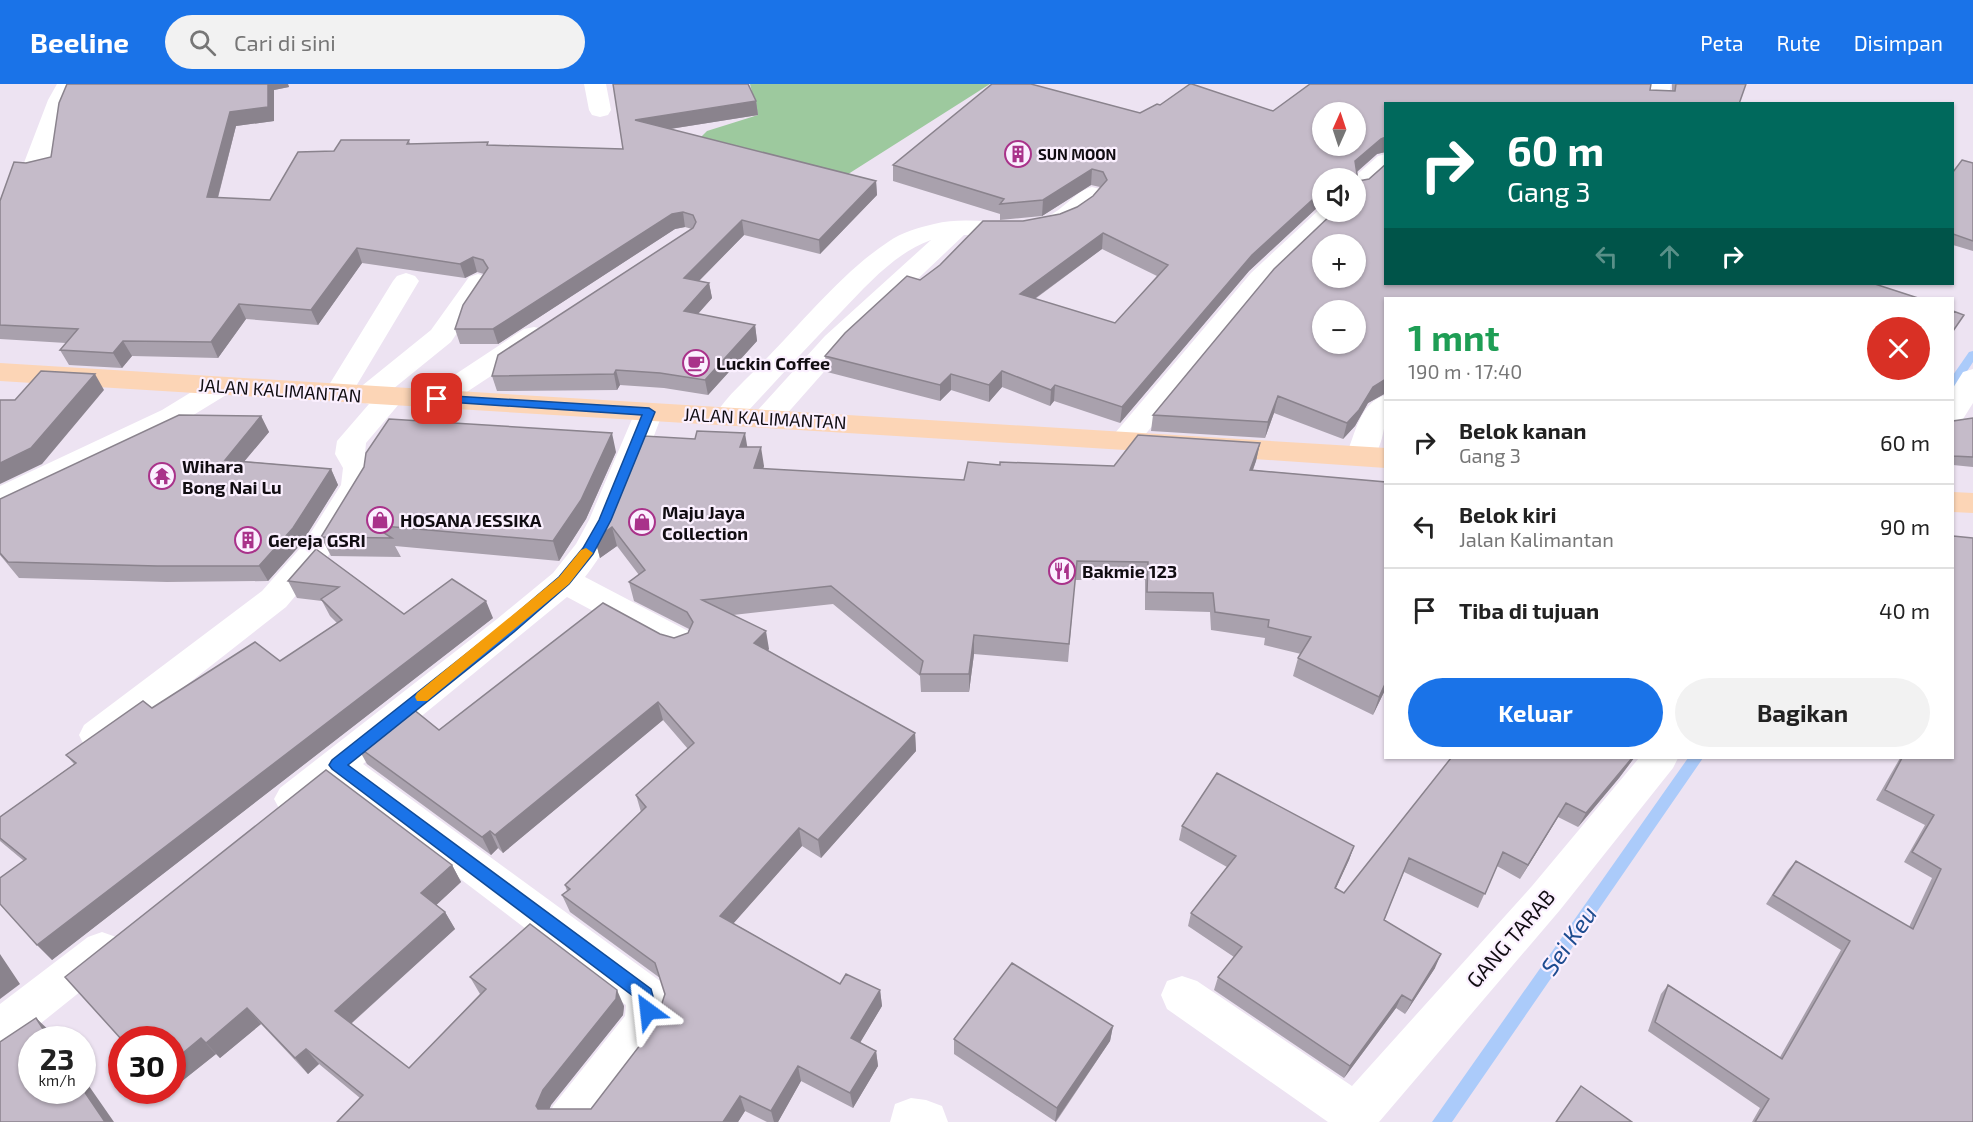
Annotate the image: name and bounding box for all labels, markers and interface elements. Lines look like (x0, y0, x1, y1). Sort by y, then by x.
search box (165, 15, 585, 69)
text: Beeline (30, 25, 129, 59)
icon: search (186, 26, 219, 59)
text: Cari di sini (234, 29, 336, 55)
text: Peta (1700, 30, 1743, 55)
text: Rute (1776, 30, 1821, 55)
text: Disimpan (1854, 30, 1943, 55)
north arrow (1312, 102, 1366, 156)
map controls (1312, 102, 1366, 354)
text: 60 m (1507, 124, 1604, 174)
icon: right (1408, 126, 1486, 204)
building icon: SUN MOON (1003, 139, 1033, 169)
place label: SUN MOON (1038, 145, 1116, 163)
button: sound (1312, 168, 1366, 222)
text: Gang 3 (1507, 175, 1591, 207)
button: + (1312, 234, 1366, 288)
icon: left (1590, 240, 1623, 273)
icon: ahead (1653, 240, 1686, 273)
icon: right (1716, 240, 1749, 273)
button: − (1312, 300, 1366, 354)
text: 1 mnt (1408, 315, 1499, 358)
button: close (1867, 317, 1930, 380)
cafe icon: Luckin Coffee (681, 348, 711, 378)
place label: Luckin Coffee (716, 352, 830, 374)
text: 190 m · 17:40 (1408, 359, 1522, 383)
street label: JALAN KALIMANTAN (198, 373, 362, 407)
pin (411, 373, 462, 424)
icon: arrive (420, 382, 453, 415)
street label: JALAN KALIMANTAN (683, 403, 847, 433)
text: Belok kanan (1459, 417, 1586, 443)
icon: right (1408, 426, 1441, 459)
text: 60 m (1880, 429, 1930, 455)
text: Gang 3 (1459, 443, 1521, 467)
place label: Wihara Bong Nai Lu (182, 455, 282, 498)
temple icon: Wihara Bong Nai Lu (147, 461, 177, 491)
place label: Maju Jaya Collection (662, 501, 748, 544)
text: Belok kiri (1459, 501, 1556, 527)
shop icon: HOSANA JESSIKA (365, 505, 395, 535)
shop icon: Maju Jaya Collection (627, 507, 657, 537)
place label: HOSANA JESSIKA (400, 509, 542, 531)
icon: left (1408, 510, 1441, 543)
text: 90 m (1880, 513, 1930, 539)
building icon: Gereja GSRI (233, 525, 263, 555)
text: Jalan Kalimantan (1459, 527, 1614, 551)
place label: Gereja GSRI (268, 529, 366, 551)
restaurant icon: Bakmie 123 (1047, 556, 1077, 586)
place label: Bakmie 123 (1082, 560, 1177, 582)
icon: arrive (1408, 594, 1441, 627)
text: Tiba di tujuan (1459, 597, 1599, 623)
text: 40 m (1879, 597, 1930, 623)
button: Keluar (1408, 678, 1663, 747)
button: Bagikan (1675, 678, 1930, 747)
street label: GANG TARAB (1461, 884, 1559, 992)
water label: Sei Keu (1534, 900, 1602, 980)
position arrow (616, 979, 680, 1043)
speed limit sign: 30 (108, 1026, 186, 1104)
text: 23 (40, 1040, 74, 1076)
text: km/h (38, 1071, 76, 1089)

